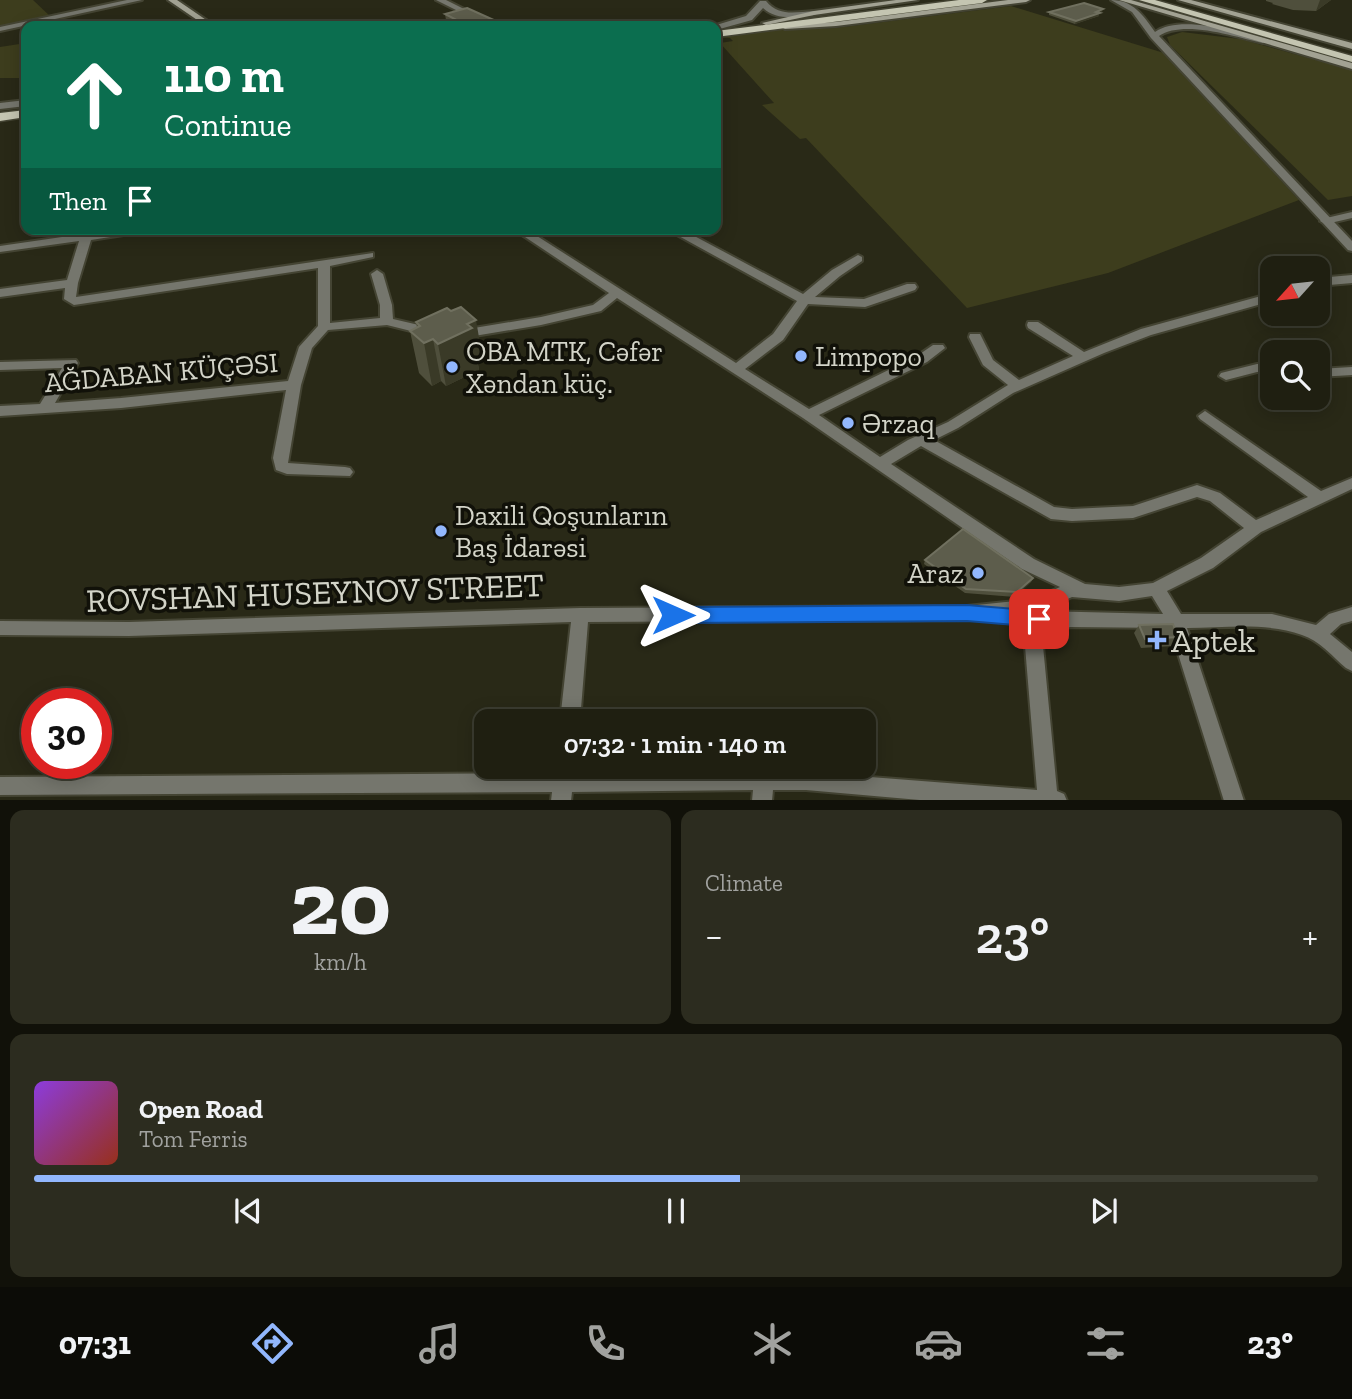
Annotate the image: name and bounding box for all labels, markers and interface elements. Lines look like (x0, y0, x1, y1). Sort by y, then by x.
text: 110 m (164, 46, 284, 105)
icon: ahead (49, 49, 140, 140)
text: Continue (164, 106, 292, 144)
icon: arrive (121, 182, 159, 220)
text: Then (49, 185, 107, 217)
north arrow (1260, 256, 1330, 326)
map controls (1260, 256, 1330, 410)
place label: OBA MTK, Cəfər Xəndan küç. (466, 335, 663, 400)
place label: Limpopo (815, 340, 922, 373)
button: search (1260, 340, 1330, 410)
street label: AĞDABAN KÜÇƏSI (43, 346, 279, 399)
marker: Limpopo (793, 348, 809, 364)
marker: OBA MTK, Cəfər Xəndan küç. (444, 359, 460, 375)
place label: Ərzaq (862, 407, 934, 440)
marker: Ərzaq (840, 415, 856, 431)
place label: Daxili Qoşunların Baş İdarəsi (455, 499, 668, 564)
marker: Daxili Qoşunların Baş İdarəsi (433, 523, 449, 539)
place label: Araz (908, 557, 964, 590)
street label: ROVSHAN HUSEYNOV STREET (85, 565, 545, 620)
marker: Araz (970, 565, 986, 581)
position arrow (636, 578, 710, 652)
pin (1009, 589, 1069, 649)
icon: arrive (1020, 600, 1058, 638)
place label: Aptek (1171, 621, 1255, 660)
marker: Aptek (1149, 632, 1165, 648)
speed limit sign: 30 (21, 688, 112, 779)
text: 07:32 · 1 min · 140 m (564, 728, 786, 760)
text: 20 (290, 848, 391, 957)
text: Climate (705, 869, 783, 897)
text: 23° (975, 904, 1049, 966)
text: − (705, 913, 723, 959)
text: + (1302, 913, 1318, 959)
text: km/h (314, 948, 367, 976)
text: Open Road (139, 1093, 263, 1125)
text: Tom Ferris (139, 1125, 248, 1153)
icon: previous (229, 1192, 267, 1230)
icon: pause (657, 1192, 695, 1230)
icon: next (1085, 1192, 1123, 1230)
icon: directions (248, 1319, 297, 1368)
icon: music (415, 1319, 464, 1368)
icon: phone (581, 1319, 630, 1368)
icon: climate (748, 1319, 797, 1368)
icon: car (914, 1319, 963, 1368)
icon: filters (1081, 1319, 1130, 1368)
text: 07:31 (59, 1324, 131, 1362)
text: 23° (1247, 1324, 1293, 1362)

